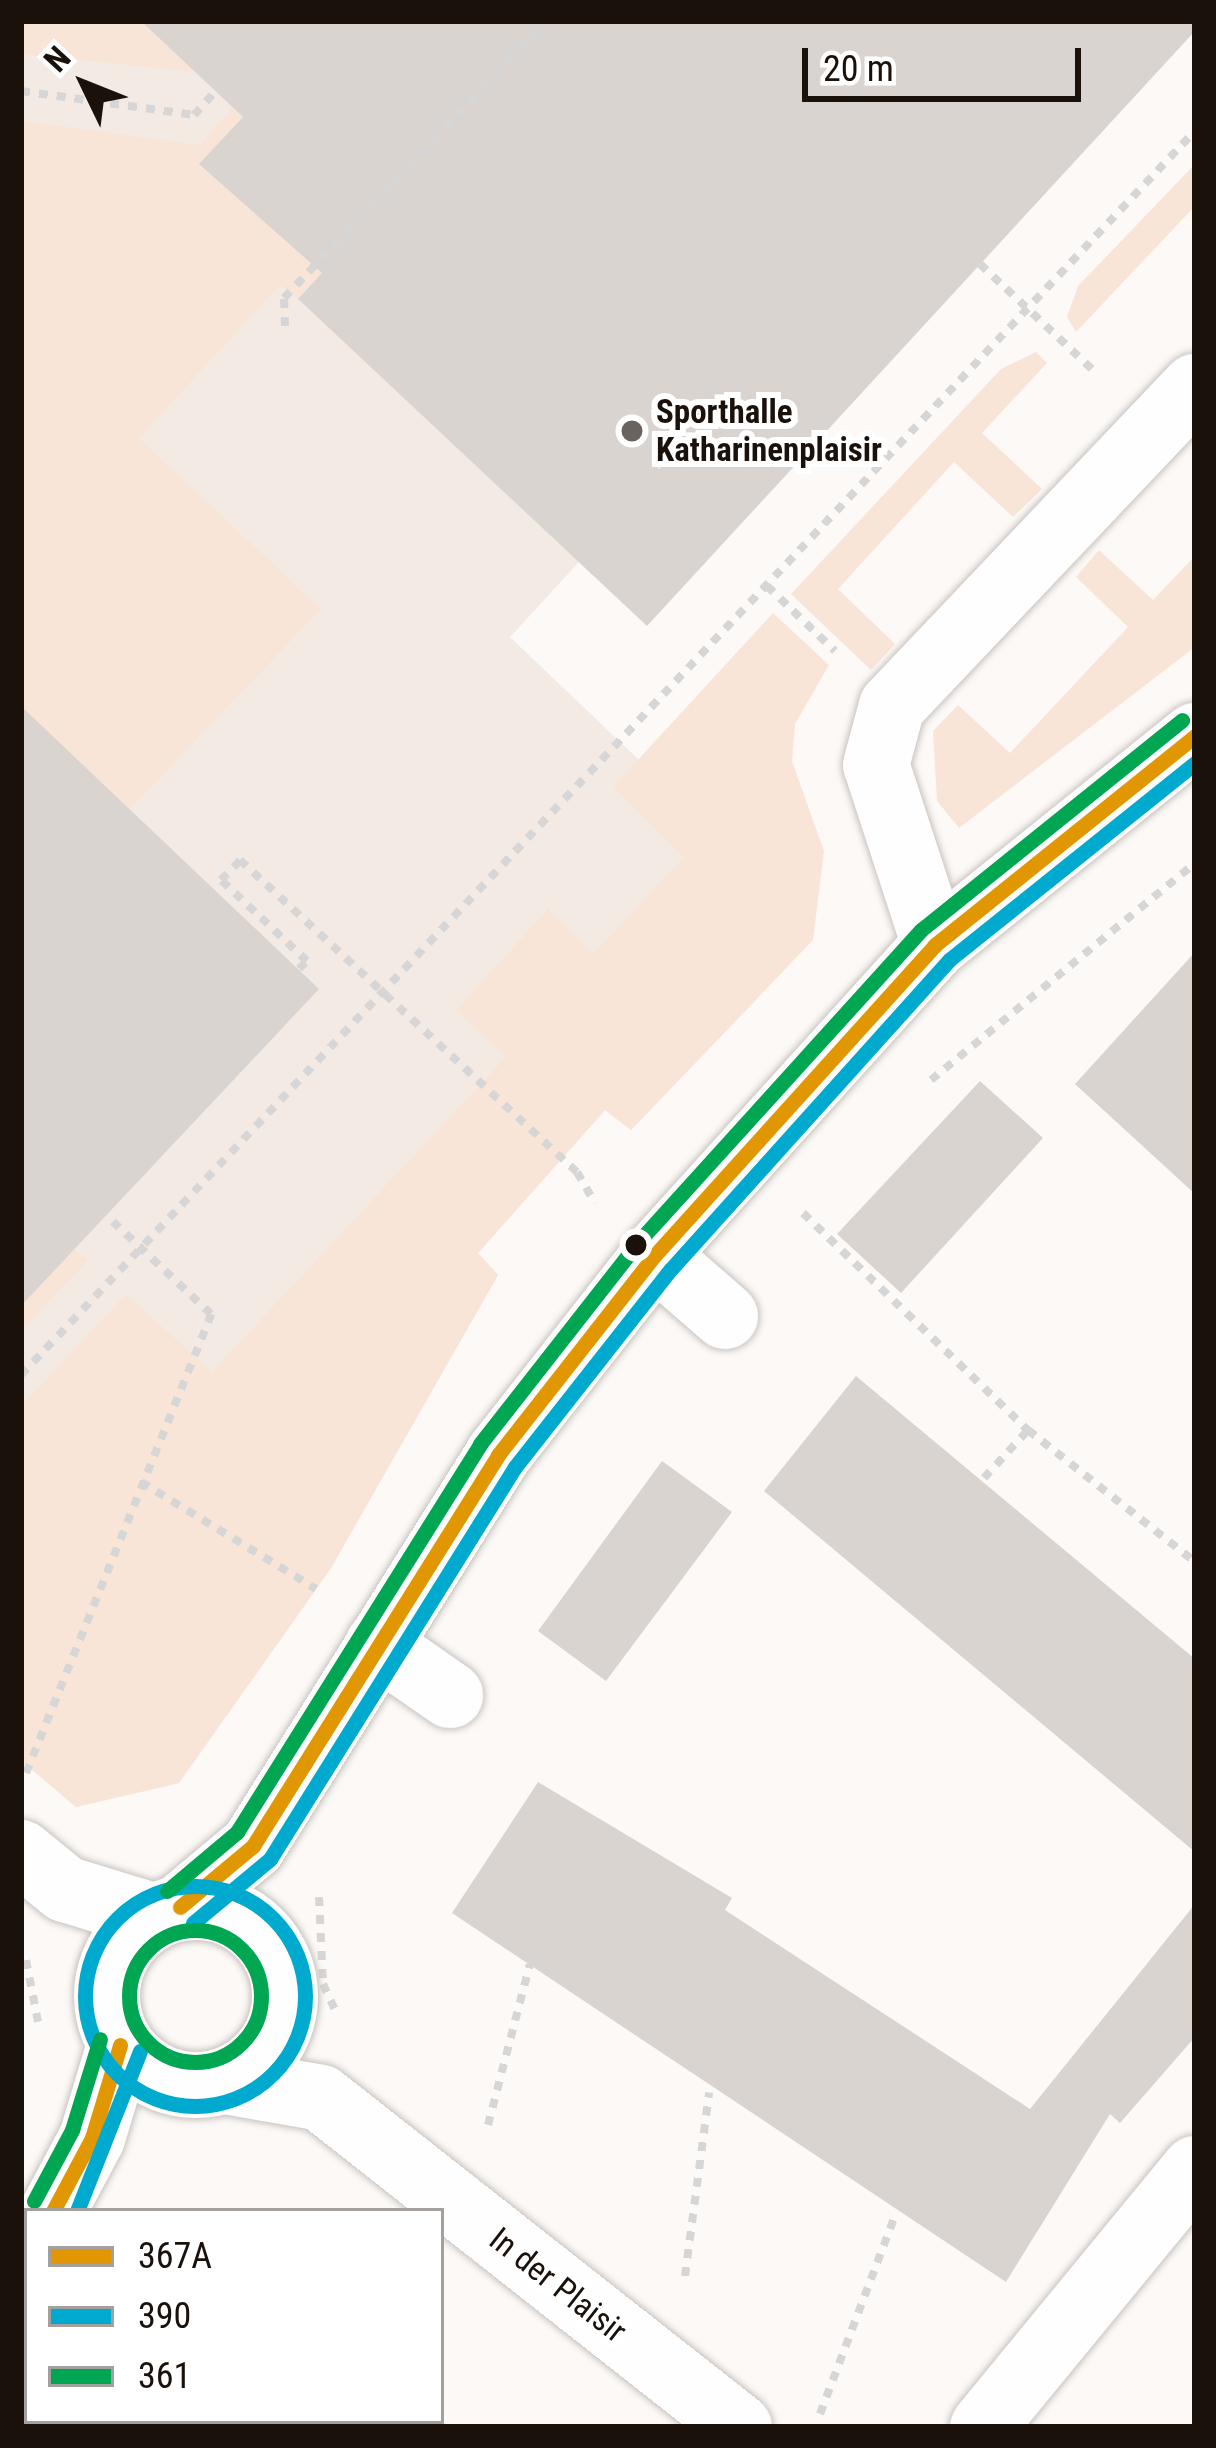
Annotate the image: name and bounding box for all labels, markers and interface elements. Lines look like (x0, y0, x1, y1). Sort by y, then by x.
north arrow (24, 24, 144, 144)
scale bar (808, 24, 1087, 98)
text: N (36, 38, 78, 80)
text: 20 m (823, 48, 894, 90)
place label: Sporthalle Katharinenplaisir (656, 392, 882, 470)
marker: Sporthalle Katharinenplaisir (619, 418, 645, 444)
unlabelled marker (625, 1234, 647, 1256)
legend (24, 2208, 444, 2424)
street label: In der Plaisir (482, 2219, 634, 2351)
text: 367A (138, 2235, 212, 2277)
text: 390 (138, 2295, 191, 2337)
text: 361 (138, 2355, 191, 2397)

